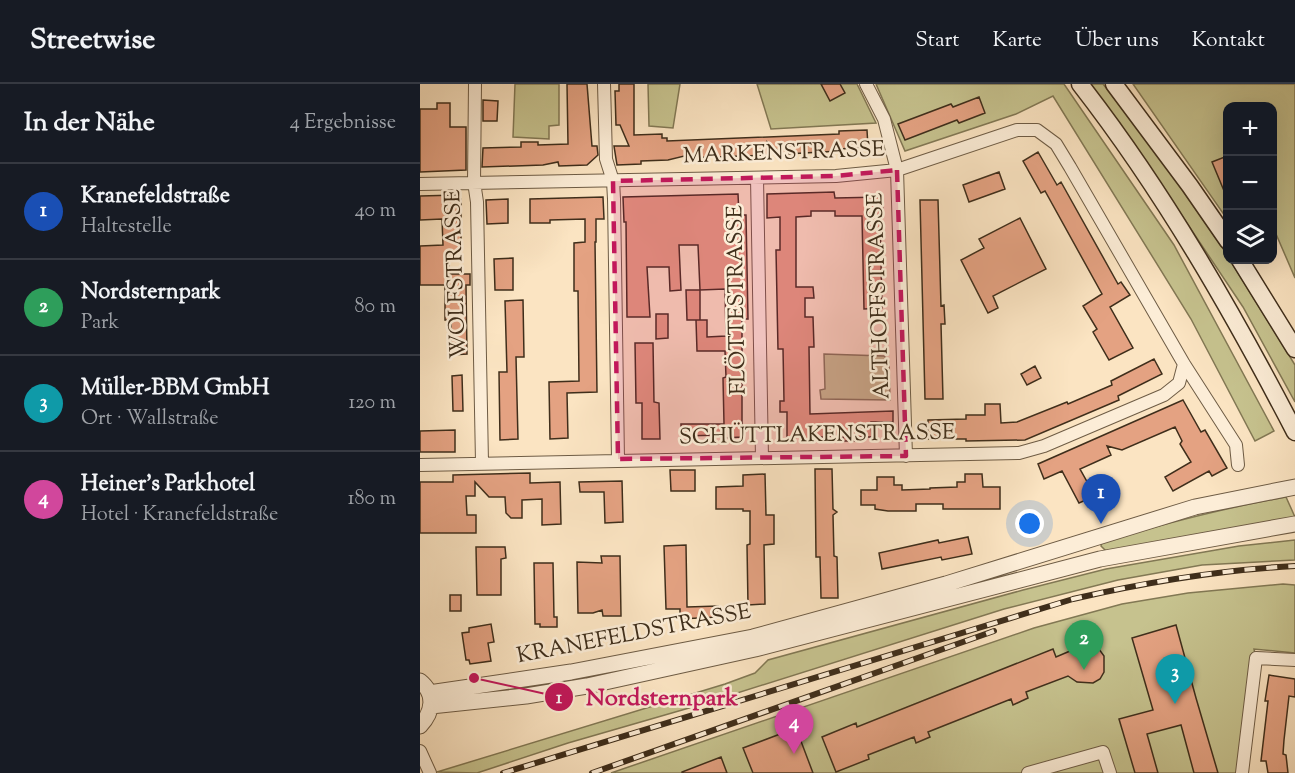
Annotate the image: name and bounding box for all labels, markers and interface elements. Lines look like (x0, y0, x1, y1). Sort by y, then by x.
text: Streetwise (30, 21, 155, 61)
text: Start (915, 26, 959, 56)
text: Karte (992, 26, 1042, 56)
text: Über uns (1075, 26, 1159, 56)
text: Kontakt (1192, 26, 1265, 56)
map controls (1223, 102, 1277, 264)
button: + (1223, 102, 1277, 156)
text: In der Nähe (24, 105, 155, 142)
text: 4 Ergebnisse (290, 109, 396, 138)
street label: MARKENSTRASSE (682, 134, 886, 174)
button: − (1223, 156, 1277, 210)
text: Kranefeldstraße (81, 181, 230, 213)
street label: WOLFSTRASSE (438, 189, 476, 359)
street label: ALTHOFFSTRASSE (860, 192, 900, 400)
text: 1 (40, 197, 47, 226)
text: 40 m (355, 197, 396, 226)
street label: FLÖTTESTRASSE (719, 205, 756, 395)
button: layers (1223, 210, 1277, 264)
text: Haltestelle (81, 213, 172, 242)
text: Nordsternpark (81, 277, 221, 309)
text: 2 (39, 293, 48, 322)
text: 80 m (355, 293, 396, 322)
text: Park (81, 309, 119, 338)
text: Müller-BBM GmbH (81, 373, 269, 405)
text: 3 (39, 389, 48, 418)
text: 120 m (348, 389, 396, 418)
text: Ort · Wallstraße (81, 405, 219, 434)
street label: SCHÜTTLAKENSTRASSE (678, 417, 955, 454)
text: Heiner's Parkhotel (81, 469, 255, 501)
pin: 1 (1082, 474, 1120, 524)
text: 4 (38, 485, 49, 514)
text: 180 m (348, 485, 396, 514)
text: Hotel · Kranefeldstraße (81, 501, 278, 530)
your location (1015, 509, 1044, 538)
street label: KRANEFELDSTRASSE (514, 597, 754, 673)
pin: 2 (1064, 620, 1104, 670)
pin: 3 (1156, 654, 1194, 704)
callout: Nordsternpark (544, 676, 751, 718)
text: Nordsternpark (586, 682, 739, 716)
text: 1 (556, 686, 563, 712)
pin: 4 (774, 704, 814, 754)

